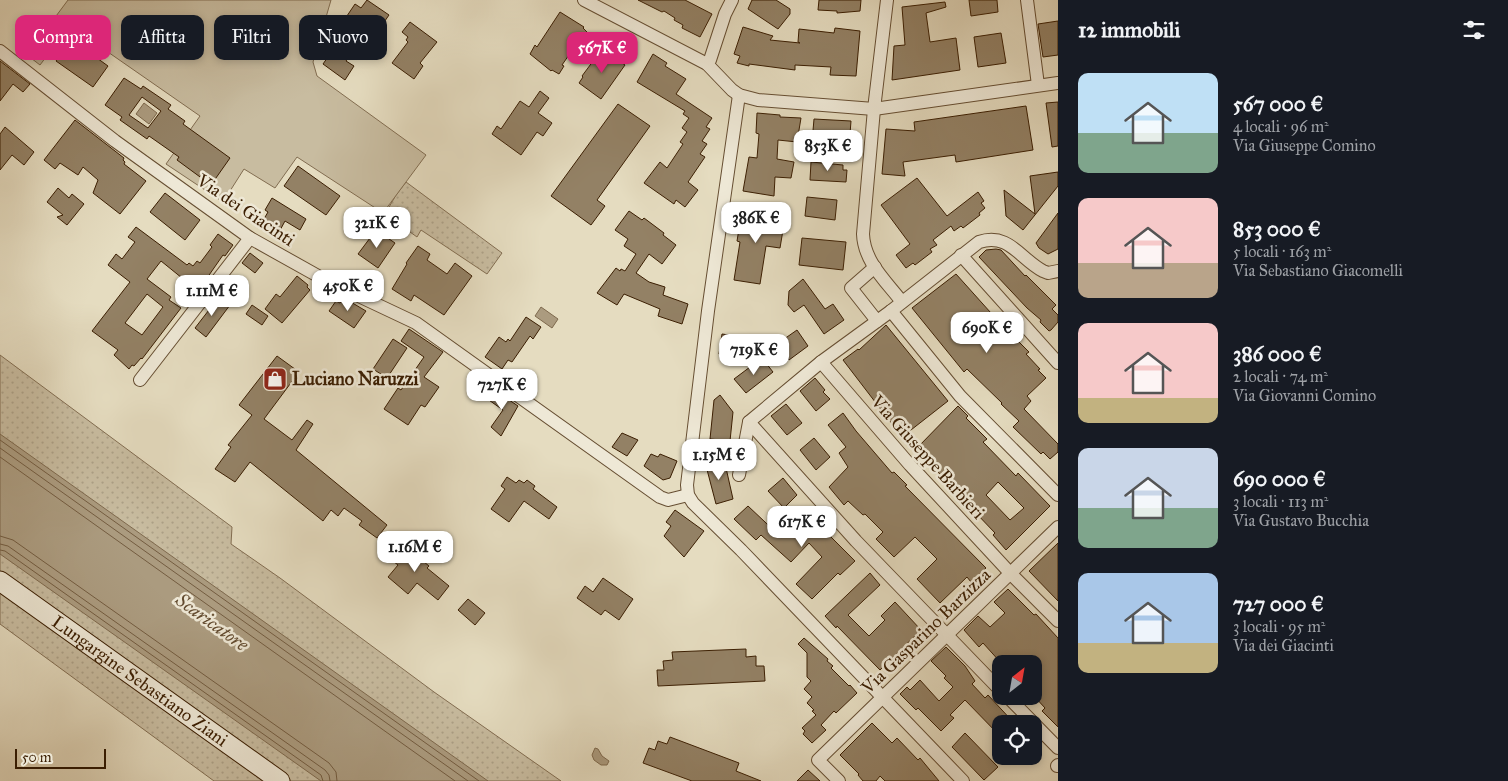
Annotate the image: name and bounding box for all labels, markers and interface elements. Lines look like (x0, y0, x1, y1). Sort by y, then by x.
chip: Compra (15, 15, 111, 60)
chip: Affitta (121, 15, 204, 60)
chip: Filtri (214, 15, 289, 60)
chip: Nuovo (299, 15, 387, 60)
icon: filters (1460, 16, 1488, 44)
text: 12 immobili (1078, 17, 1180, 43)
pin: 567K € (561, 32, 643, 74)
text: 567K € (578, 38, 626, 57)
text: 567 000 € (1233, 91, 1323, 117)
icon: home (1118, 93, 1178, 153)
text: 4 locali · 96 m² (1233, 117, 1329, 136)
pin: 853K € (787, 130, 869, 172)
text: 853K € (805, 136, 851, 155)
text: Via Giuseppe Comino (1233, 136, 1376, 155)
street label: Via dei Giacinti (192, 169, 299, 251)
pin: 386K € (715, 202, 797, 244)
pin: 321K € (336, 206, 418, 249)
text: 386K € (732, 208, 780, 227)
text: 321K € (354, 213, 400, 232)
text: 853 000 € (1233, 216, 1321, 242)
icon: home (1118, 218, 1178, 278)
text: 5 locali · 163 m² (1233, 242, 1331, 261)
text: Via Sebastiano Giacomelli (1233, 261, 1403, 280)
pin: 450K € (307, 270, 389, 312)
pin: 1.11M € (166, 274, 258, 317)
text: 450K € (323, 276, 373, 295)
text: 1.11M € (186, 281, 238, 300)
pin: 690K € (946, 312, 1028, 354)
text: 690K € (962, 318, 1012, 337)
pin: 719K € (713, 334, 795, 376)
text: 719K € (730, 340, 778, 359)
text: 386 000 € (1233, 341, 1322, 367)
icon: home (1118, 343, 1178, 403)
shop icon: Luciano Naruzzi (262, 366, 288, 392)
text: 2 locali · 74 m² (1233, 367, 1328, 386)
place label: Luciano Naruzzi (292, 368, 419, 390)
pin: 727K € (461, 368, 543, 411)
text: 727K € (477, 375, 527, 394)
text: Via Giovanni Comino (1233, 386, 1376, 405)
street label: Via Giuseppe Barbieri (866, 390, 989, 523)
pin: 1.15M € (673, 438, 765, 481)
text: 1.15M € (693, 445, 745, 464)
text: 690 000 € (1233, 466, 1326, 492)
icon: home (1118, 468, 1178, 528)
text: 3 locali · 113 m² (1233, 492, 1328, 511)
pin: 617K € (761, 506, 843, 548)
text: Via Gustavo Bucchia (1233, 511, 1369, 530)
text: 617K € (778, 512, 826, 531)
pin: 1.16M € (369, 530, 461, 573)
text: 1.16M € (388, 537, 442, 556)
street label: Via Gasparino Barzizza (856, 563, 995, 699)
water label: Scaricatore (170, 587, 253, 657)
text: 727 000 € (1233, 591, 1324, 617)
icon: home (1118, 593, 1178, 653)
street label: Lungargine Sebastiano Ziani (48, 611, 232, 751)
text: 3 locali · 95 m² (1233, 617, 1325, 636)
text: Via dei Giacinti (1233, 636, 1334, 655)
north arrow (992, 655, 1042, 705)
map controls (992, 655, 1042, 765)
button: locate (992, 715, 1042, 765)
scale bar (15, 746, 106, 769)
text: 50 m (22, 749, 51, 766)

